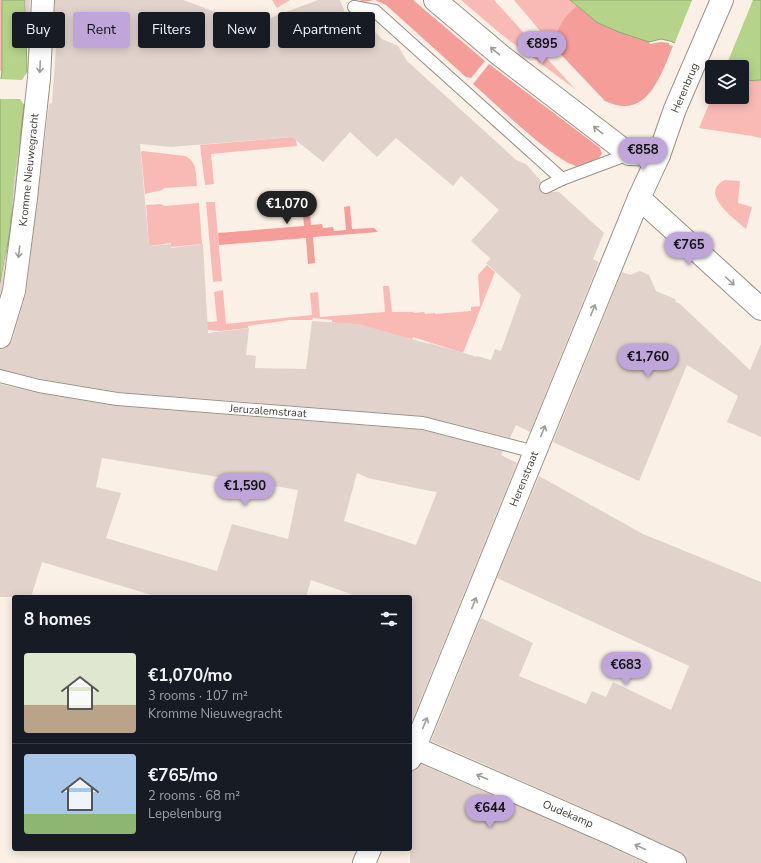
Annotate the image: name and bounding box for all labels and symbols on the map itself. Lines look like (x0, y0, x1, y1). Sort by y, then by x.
pin: €895 (518, 31, 566, 65)
one-way arrow (490, 46, 500, 55)
one-way arrow (36, 60, 43, 73)
street label: Herenbrug (668, 61, 702, 115)
street label: Kromme Nieuwegracht (16, 113, 42, 227)
one-way arrow (593, 126, 604, 134)
pin: €858 (619, 137, 667, 171)
pin: €1,070 (254, 191, 320, 225)
pin: €765 (665, 232, 713, 266)
one-way arrow (15, 245, 23, 258)
one-way arrow (725, 276, 735, 286)
one-way arrow (590, 305, 597, 317)
pin: €1,760 (615, 344, 681, 378)
street label: Jeruzalemstraat (228, 401, 307, 421)
one-way arrow (540, 425, 548, 437)
street label: Herenstraat (506, 449, 542, 509)
pin: €1,590 (212, 473, 278, 507)
one-way arrow (470, 597, 478, 609)
pin: €683 (602, 652, 650, 686)
one-way arrow (422, 718, 429, 730)
one-way arrow (477, 773, 489, 781)
pin: €644 (466, 795, 514, 829)
street label: Oudekamp (540, 797, 596, 831)
one-way arrow (634, 843, 646, 850)

